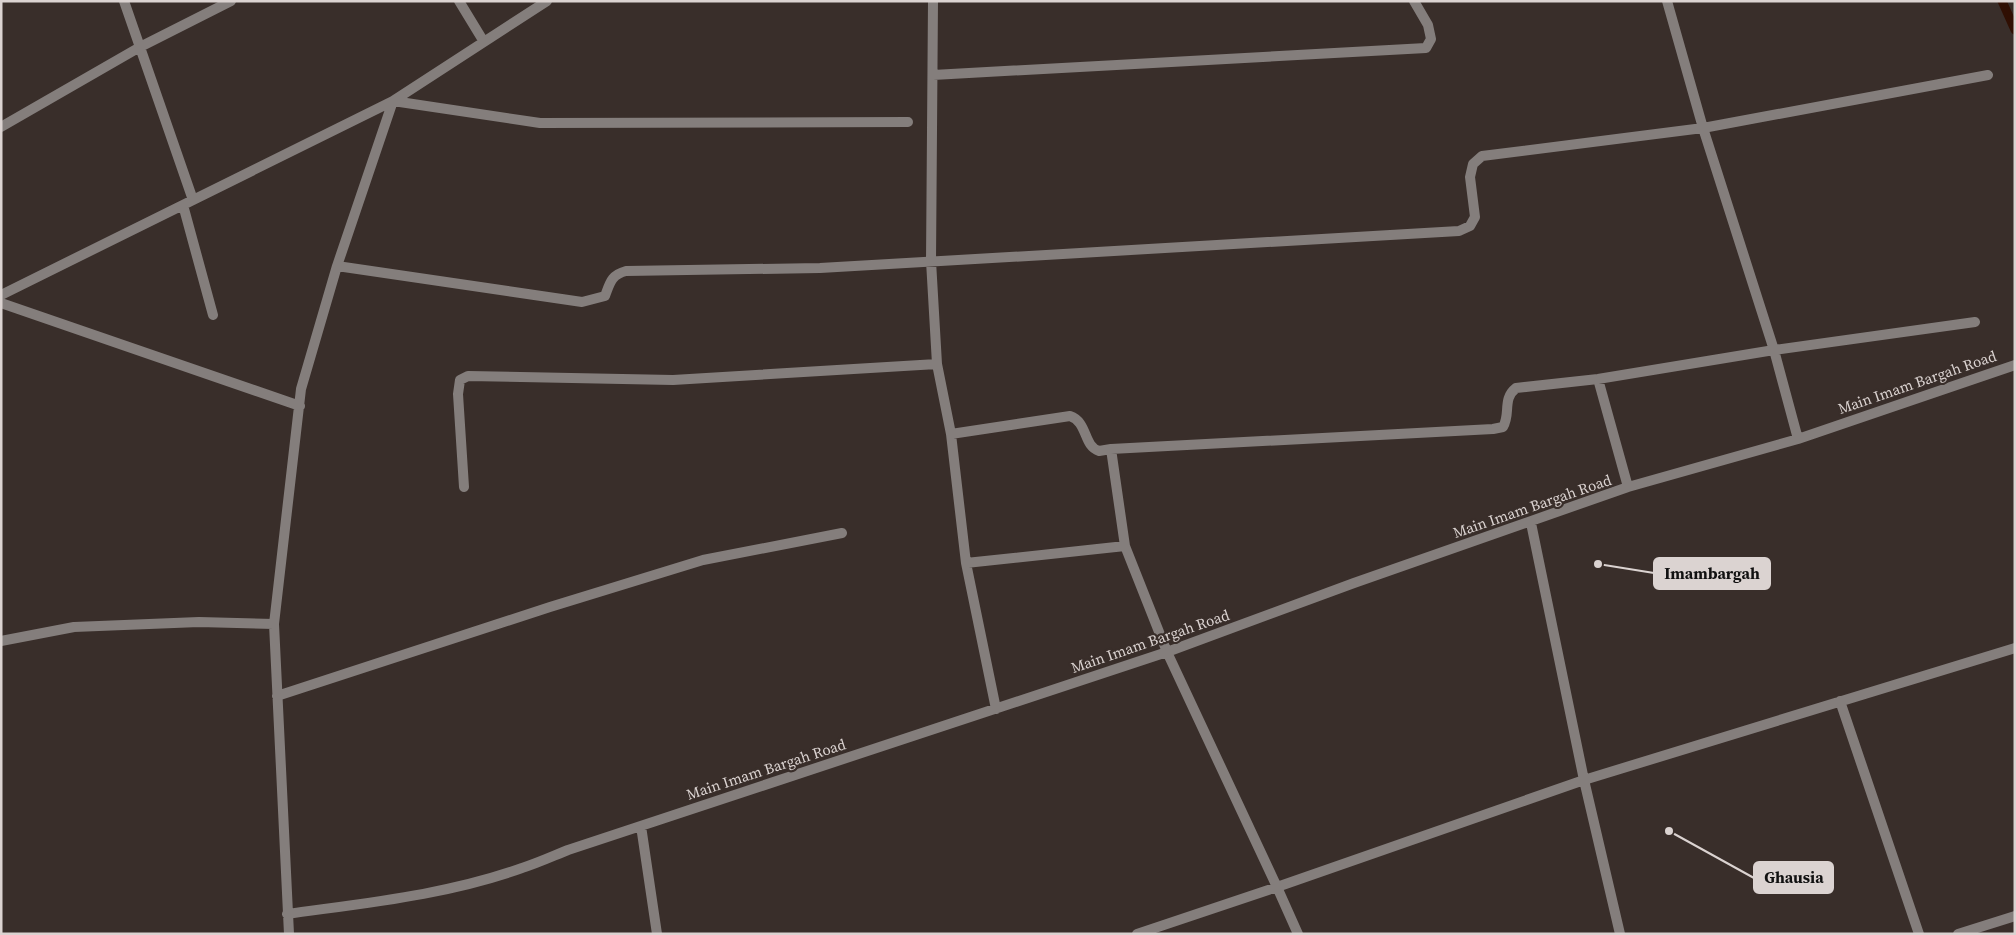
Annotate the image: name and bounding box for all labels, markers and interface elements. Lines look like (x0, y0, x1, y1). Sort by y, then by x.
street label: Main Imam Bargah Road (1835, 345, 2000, 419)
street label: Main Imam Bargah Road (1450, 469, 1615, 543)
callout: Imambargah (1654, 558, 1770, 589)
text: Imambargah (1664, 562, 1760, 584)
street label: Main Imam Bargah Road (1068, 604, 1233, 678)
street label: Main Imam Bargah Road (684, 733, 849, 805)
callout: Ghausia (1754, 862, 1833, 893)
text: Ghausia (1764, 866, 1824, 888)

